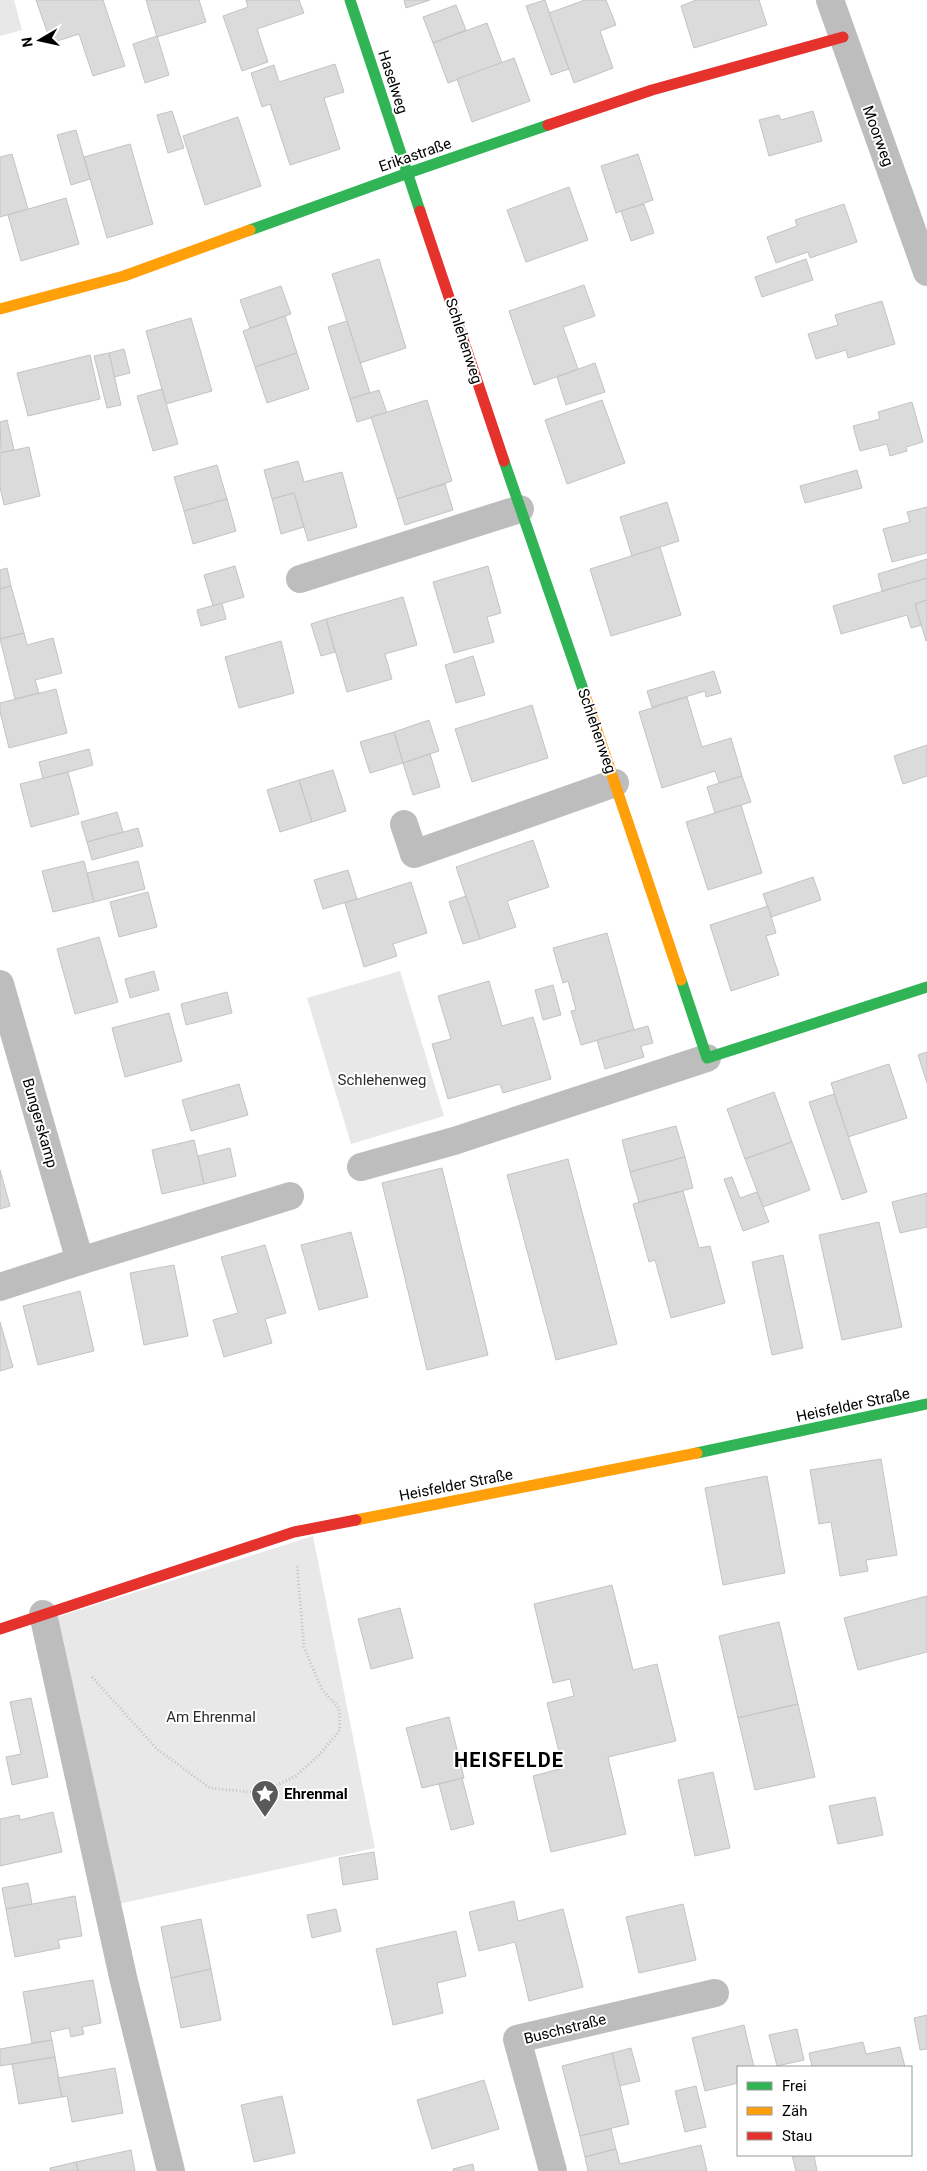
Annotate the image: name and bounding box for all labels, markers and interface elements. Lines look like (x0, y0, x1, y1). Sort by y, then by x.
north arrow (15, 15, 65, 65)
text: N (18, 36, 36, 48)
street label: Haselweg (374, 48, 412, 116)
street label: Moorweg (859, 103, 897, 169)
street label: Erikastraße (376, 134, 454, 176)
street label: Schlehenweg (442, 296, 486, 386)
street label: Schlehenweg (574, 686, 620, 776)
park label: Schlehenweg (338, 1071, 426, 1089)
street label: Bungerskamp (19, 1076, 61, 1170)
street label: Heisfelder Straße (795, 1384, 911, 1426)
street label: Heisfelder Straße (398, 1465, 514, 1505)
park label: Am Ehrenmal (166, 1708, 256, 1726)
district label: HEISFELDE (454, 1748, 564, 1772)
place icon: Ehrenmal (250, 1779, 280, 1818)
place label: Ehrenmal (284, 1785, 348, 1803)
street label: Buschstraße (522, 2010, 608, 2048)
legend (737, 2066, 912, 2156)
text: Frei (782, 2077, 807, 2095)
text: Zäh (782, 2102, 807, 2120)
text: Stau (782, 2127, 812, 2145)

